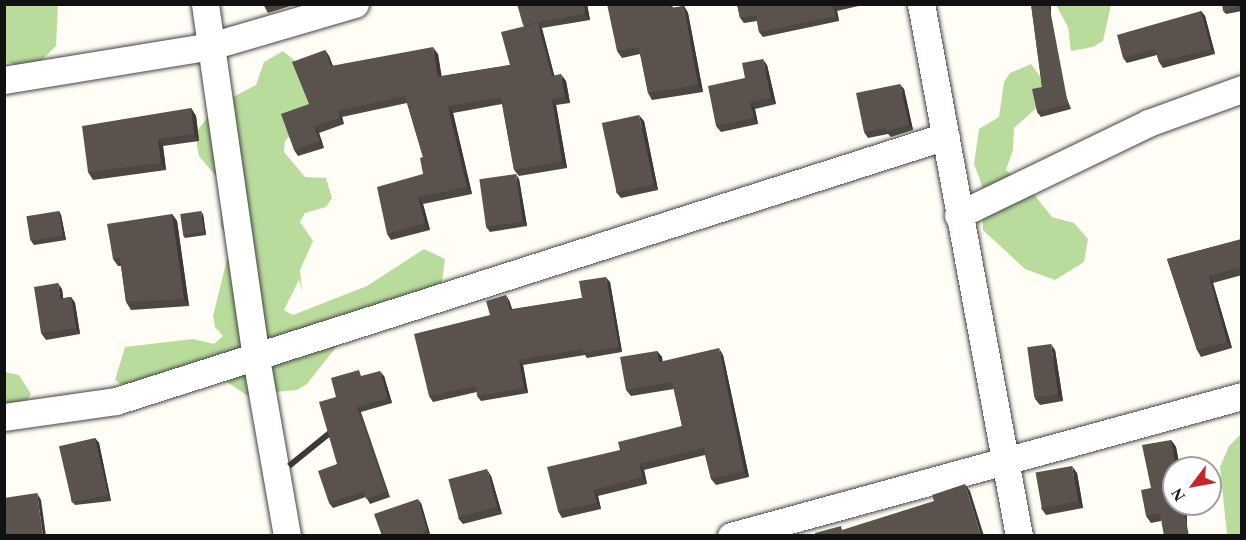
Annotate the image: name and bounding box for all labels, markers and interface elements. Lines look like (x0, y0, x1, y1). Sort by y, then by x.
north arrow (1162, 456, 1222, 516)
text: N (1168, 485, 1188, 504)

